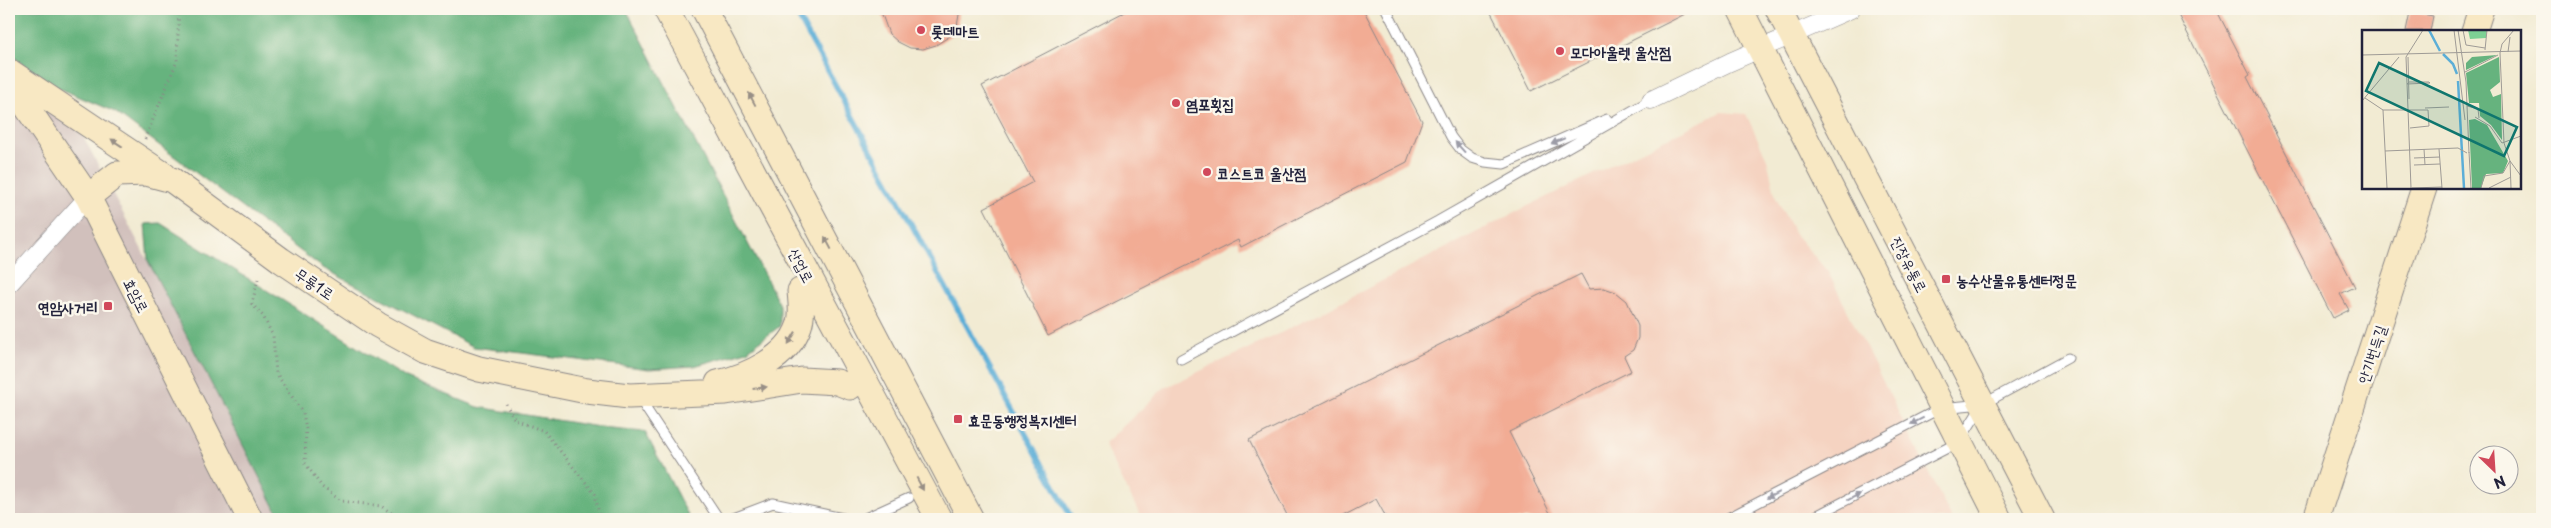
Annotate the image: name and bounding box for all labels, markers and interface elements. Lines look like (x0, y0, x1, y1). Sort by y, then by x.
place label: 롯데마트 (931, 19, 979, 42)
marker: 롯데마트 (915, 24, 927, 36)
inset map (2362, 30, 2521, 189)
place label: 모다아울렛 울산점 (1570, 40, 1671, 63)
marker: 모다아울렛 울산점 (1554, 45, 1566, 57)
one-way arrow (748, 92, 756, 107)
place label: 염포횟집 (1186, 92, 1234, 115)
marker: 염포횟집 (1170, 97, 1182, 109)
one-way arrow (1550, 137, 1565, 145)
one-way arrow (111, 139, 124, 148)
one-way arrow (1454, 142, 1466, 154)
place label: 코스트코 울산점 (1217, 161, 1306, 184)
marker: 코스트코 울산점 (1201, 166, 1213, 178)
street label: 진장유통로 (1886, 232, 1934, 296)
one-way arrow (824, 236, 832, 250)
street label: 산업로 (783, 244, 821, 286)
street label: 무룡1로 (291, 261, 339, 305)
place label: 농수산물유통센터정문 (1956, 268, 2077, 291)
marker: 농수산물유통센터정문 (1940, 273, 1952, 285)
street label: 효암로 (119, 274, 155, 316)
place label: 연암사거리 (38, 295, 98, 318)
marker: 연암사거리 (102, 300, 114, 312)
street label: 안기번득길 (2351, 322, 2391, 386)
one-way arrow (787, 331, 797, 344)
one-way arrow (752, 384, 768, 392)
place label: 효문동행정복지센터 (968, 408, 1077, 431)
marker: 효문동행정복지센터 (952, 413, 964, 425)
one-way arrow (1910, 417, 1924, 425)
north arrow (2468, 446, 2518, 496)
text: N (2490, 470, 2509, 494)
one-way arrow (916, 477, 924, 491)
one-way arrow (1765, 491, 1780, 499)
one-way arrow (1846, 493, 1861, 501)

